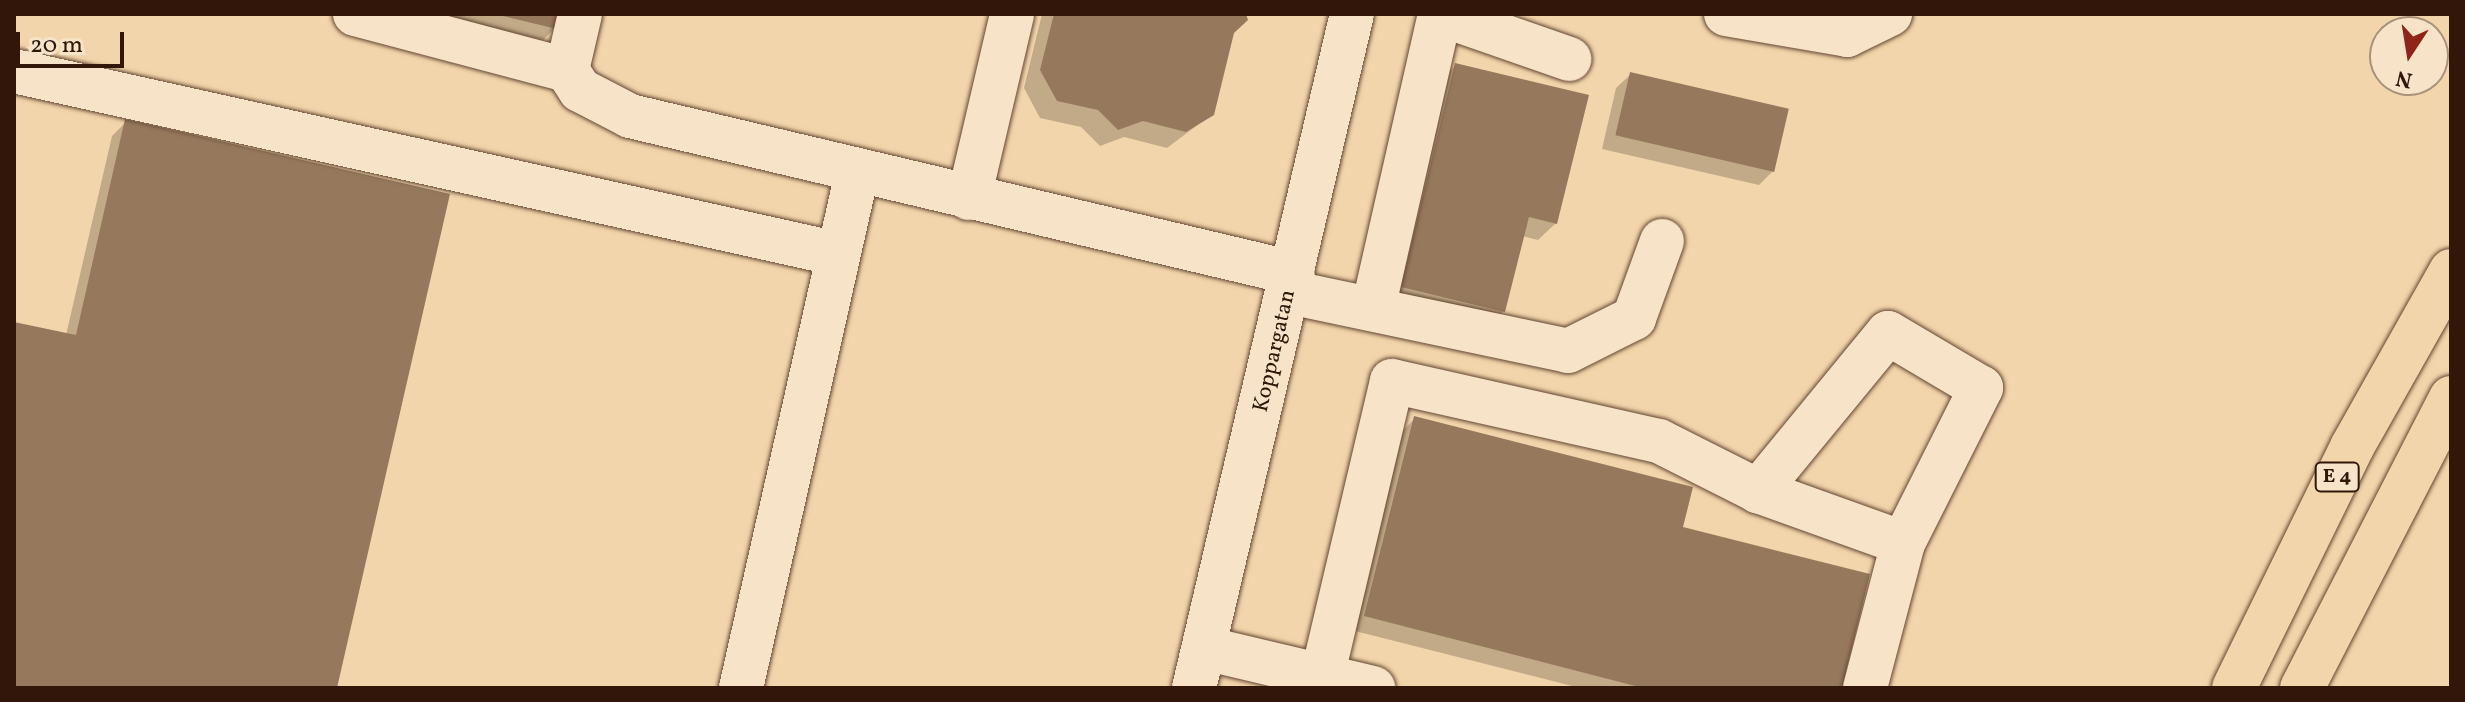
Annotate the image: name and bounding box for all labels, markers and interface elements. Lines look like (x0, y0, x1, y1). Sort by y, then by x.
scale bar (20, 16, 128, 66)
north arrow (2369, 16, 2449, 96)
text: 20 m (30, 29, 83, 63)
text: N (2393, 61, 2415, 95)
street label: Koppargatan (1248, 287, 1302, 415)
road number: E 4 (2313, 461, 2361, 493)

